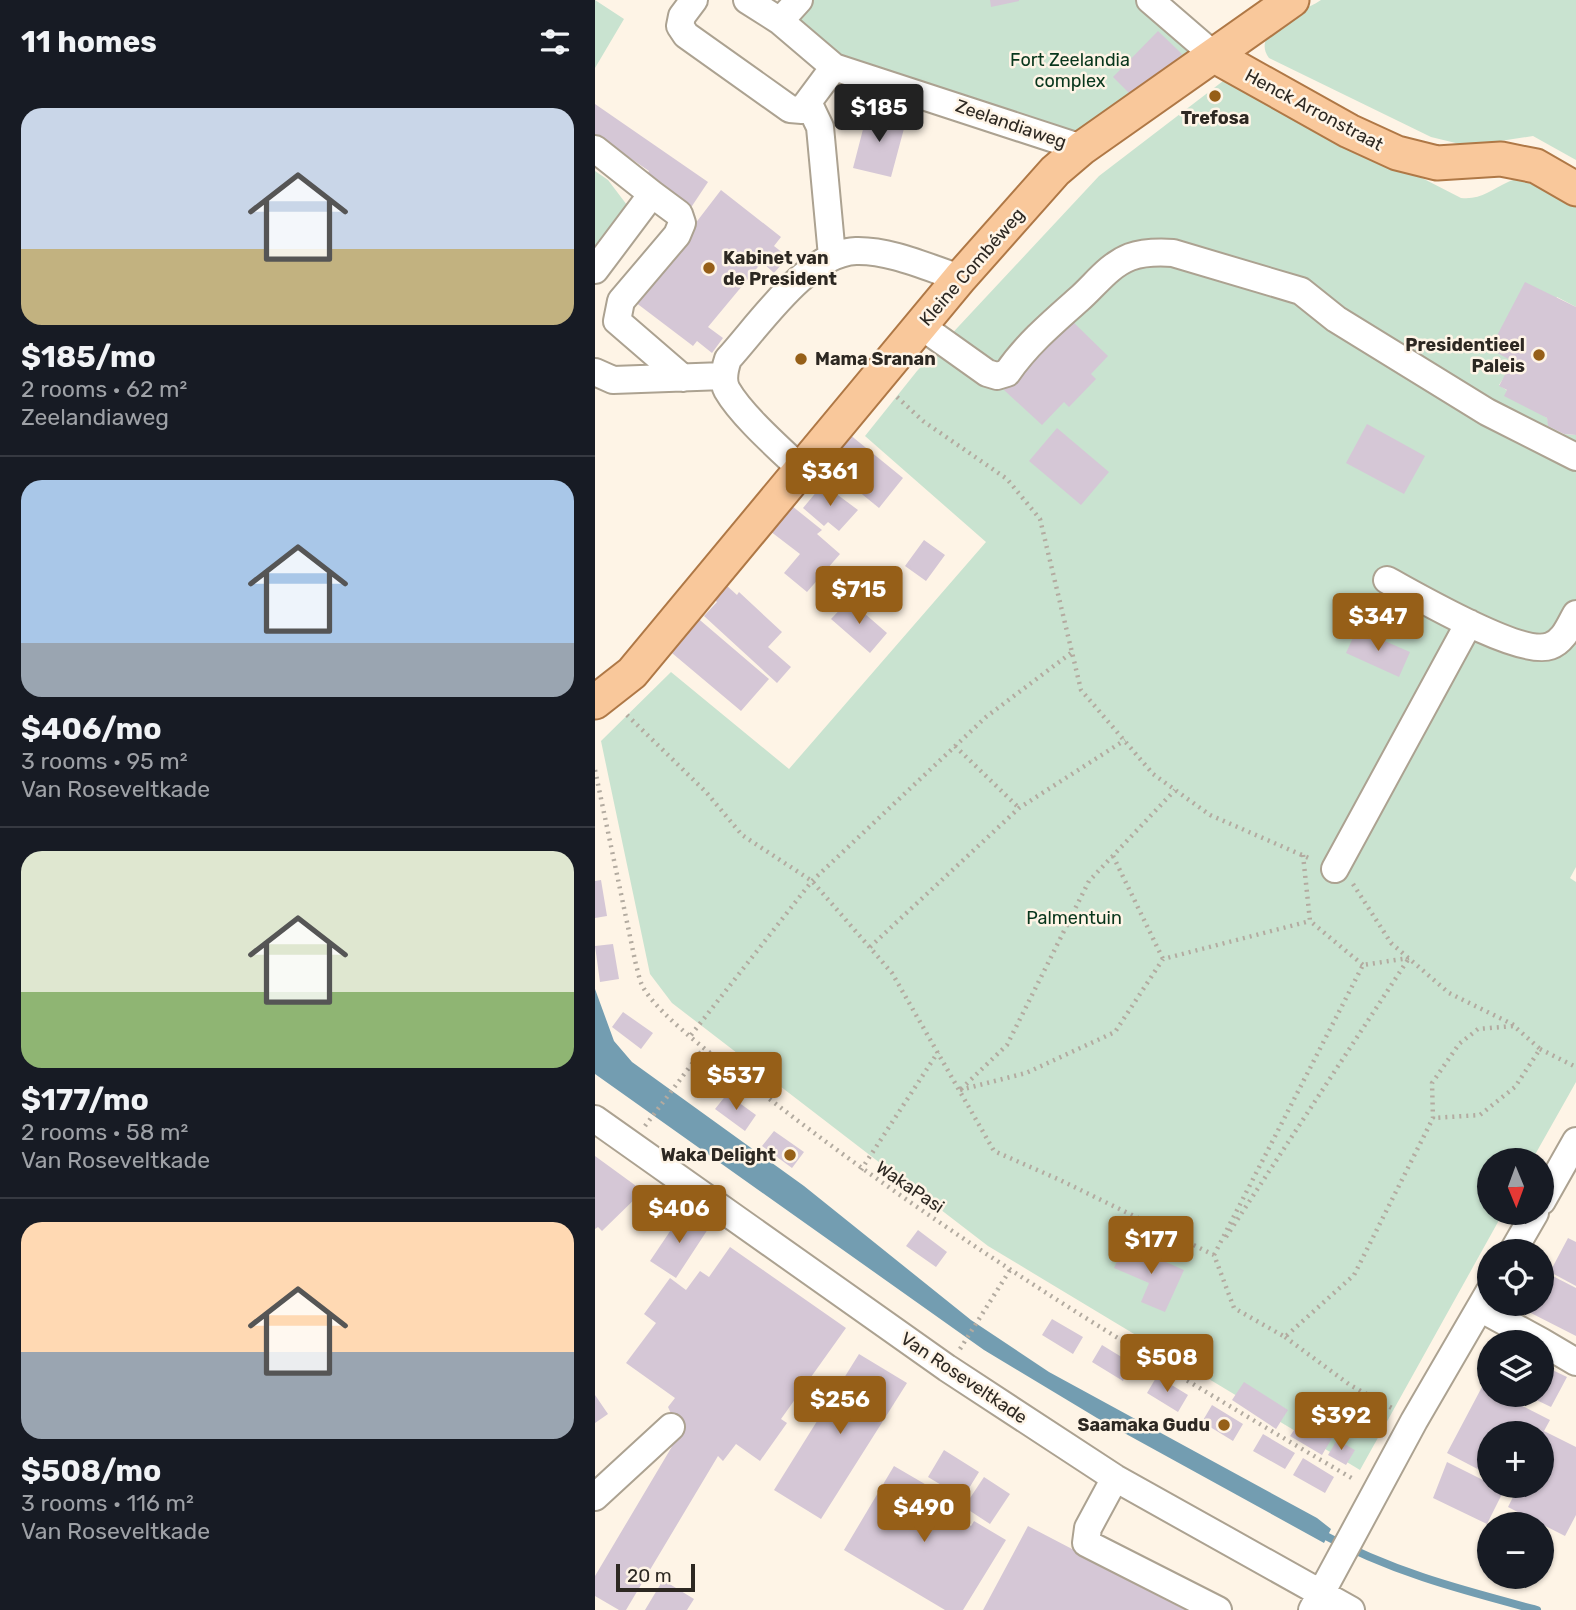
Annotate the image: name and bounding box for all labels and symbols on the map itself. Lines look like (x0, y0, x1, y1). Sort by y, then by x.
park label: Fort Zeelandia complex (1010, 49, 1130, 92)
street label: Henck Arronstraat (1241, 64, 1387, 156)
pin: $185 (838, 85, 920, 144)
marker: Trefosa (1207, 88, 1223, 104)
street label: Zeelandiaweg (953, 95, 1069, 153)
place label: Trefosa (1181, 107, 1249, 129)
street label: Kleine Combéweg (915, 204, 1029, 330)
place label: Kabinet van de President (723, 247, 837, 290)
marker: Kabinet van de President (701, 260, 717, 276)
place label: Presidentieel Paleis (1405, 334, 1525, 377)
marker: Presidentieel Paleis (1531, 347, 1547, 363)
place label: Mama Sranan (815, 348, 936, 370)
marker: Mama Sranan (793, 351, 809, 367)
pin: $361 (789, 448, 871, 508)
pin: $715 (818, 566, 900, 626)
pin: $347 (1337, 594, 1419, 653)
park label: Palmentuin (1026, 907, 1122, 929)
pin: $537 (695, 1052, 777, 1112)
place label: Waka Delight (661, 1144, 776, 1166)
marker: Waka Delight (782, 1147, 798, 1163)
north arrow (1477, 1148, 1554, 1225)
street label: WakaPasi (872, 1156, 948, 1218)
pin: $406 (638, 1186, 720, 1245)
pin: $177 (1110, 1216, 1192, 1276)
street label: Van Roseveltkade (897, 1328, 1031, 1428)
pin: $508 (1126, 1334, 1208, 1394)
pin: $256 (799, 1376, 881, 1436)
pin: $392 (1300, 1392, 1382, 1452)
place label: Saamaka Gudu (1078, 1414, 1210, 1436)
marker: Saamaka Gudu (1216, 1417, 1232, 1433)
pin: $490 (883, 1484, 965, 1544)
scale bar (616, 1561, 695, 1593)

